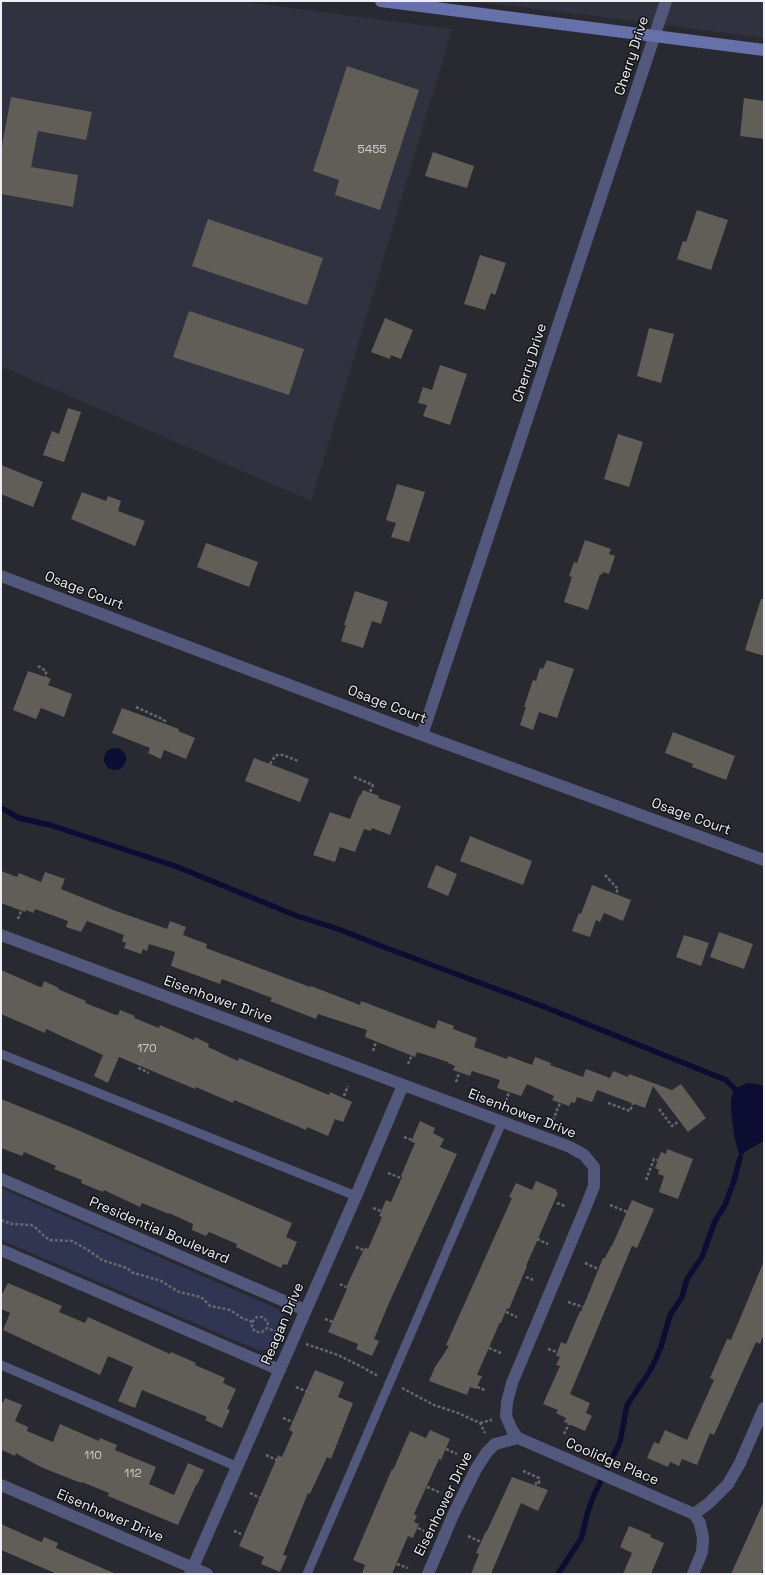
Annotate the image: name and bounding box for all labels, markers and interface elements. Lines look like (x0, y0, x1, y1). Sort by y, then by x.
street label: Cherry Drive (611, 14, 653, 98)
house number: 5455 (357, 143, 387, 157)
street label: Cherry Drive (509, 321, 551, 405)
street label: Osage Court (42, 568, 126, 614)
street label: Osage Court (345, 682, 429, 728)
street label: Osage Court (649, 795, 733, 839)
street label: Eisenhower Drive (161, 973, 275, 1027)
house number: 170 (137, 1042, 157, 1056)
street label: Eisenhower Drive (466, 1086, 578, 1142)
street label: Presidential Boulevard (86, 1194, 232, 1268)
street label: Reagan Drive (258, 1280, 308, 1368)
street label: Coolidge Place (563, 1435, 661, 1489)
house number: 110 (84, 1449, 102, 1463)
street label: Eisenhower Drive (411, 1449, 477, 1559)
house number: 112 (124, 1467, 142, 1481)
street label: Eisenhower Drive (54, 1486, 166, 1546)

